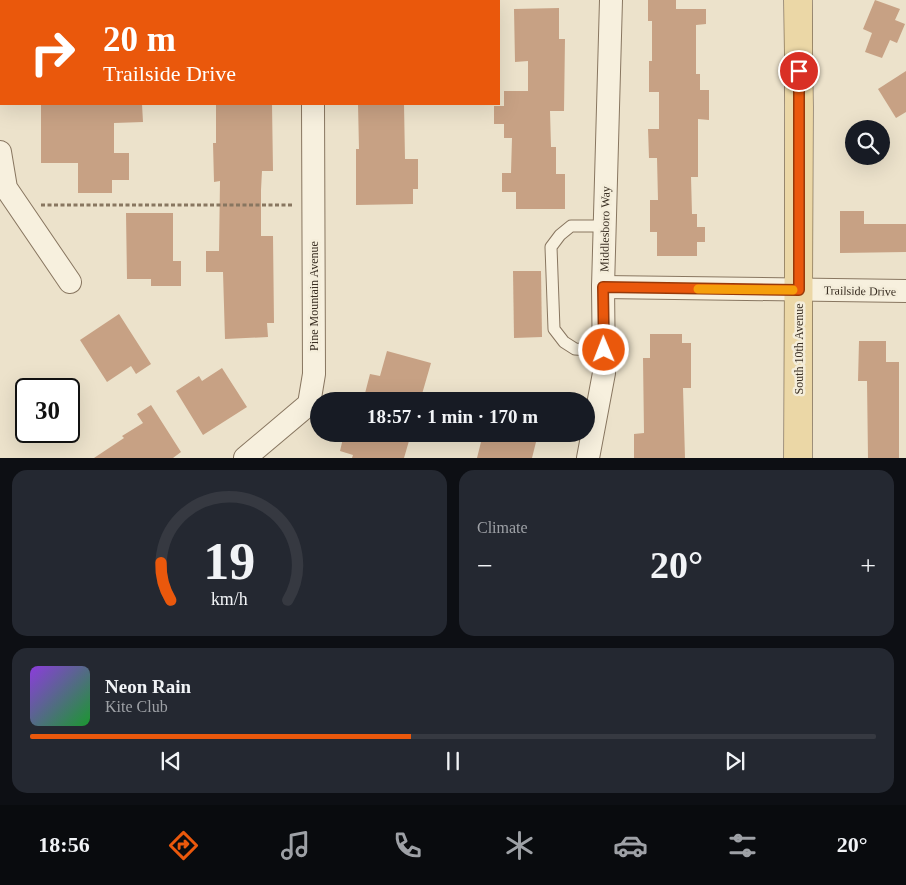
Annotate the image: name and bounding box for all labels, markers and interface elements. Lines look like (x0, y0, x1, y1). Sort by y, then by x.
icon: right (20, 20, 85, 85)
text: 20 m (103, 20, 176, 59)
pin (778, 50, 820, 92)
icon: arrive (785, 57, 813, 85)
text: Trailside Drive (103, 61, 236, 86)
map controls (845, 120, 890, 165)
button: search (845, 120, 890, 165)
street label: Middlesboro Way (597, 186, 613, 272)
street label: Pine Mountain Avenue (307, 241, 321, 351)
street label: Trailside Drive (824, 283, 896, 299)
street label: South 10th Avenue (792, 303, 806, 395)
position arrow (577, 323, 629, 375)
speed limit sign: 30 (15, 378, 80, 443)
text: 18:57 · 1 min · 170 m (367, 406, 538, 427)
text: Climate (477, 519, 528, 536)
text: 19 (204, 533, 256, 590)
text: 20° (650, 544, 703, 586)
text: − (477, 550, 493, 581)
text: + (860, 550, 876, 581)
text: km/h (211, 589, 248, 609)
text: Neon Rain (105, 676, 191, 697)
text: Kite Club (105, 698, 168, 715)
icon: previous (157, 747, 185, 775)
icon: pause (439, 747, 467, 775)
icon: next (721, 747, 749, 775)
icon: directions (166, 828, 201, 863)
icon: music (278, 828, 313, 863)
icon: phone (390, 828, 425, 863)
icon: climate (502, 828, 537, 863)
icon: car (613, 828, 648, 863)
icon: filters (725, 828, 760, 863)
text: 18:56 (38, 832, 90, 857)
text: 20° (837, 832, 868, 857)

